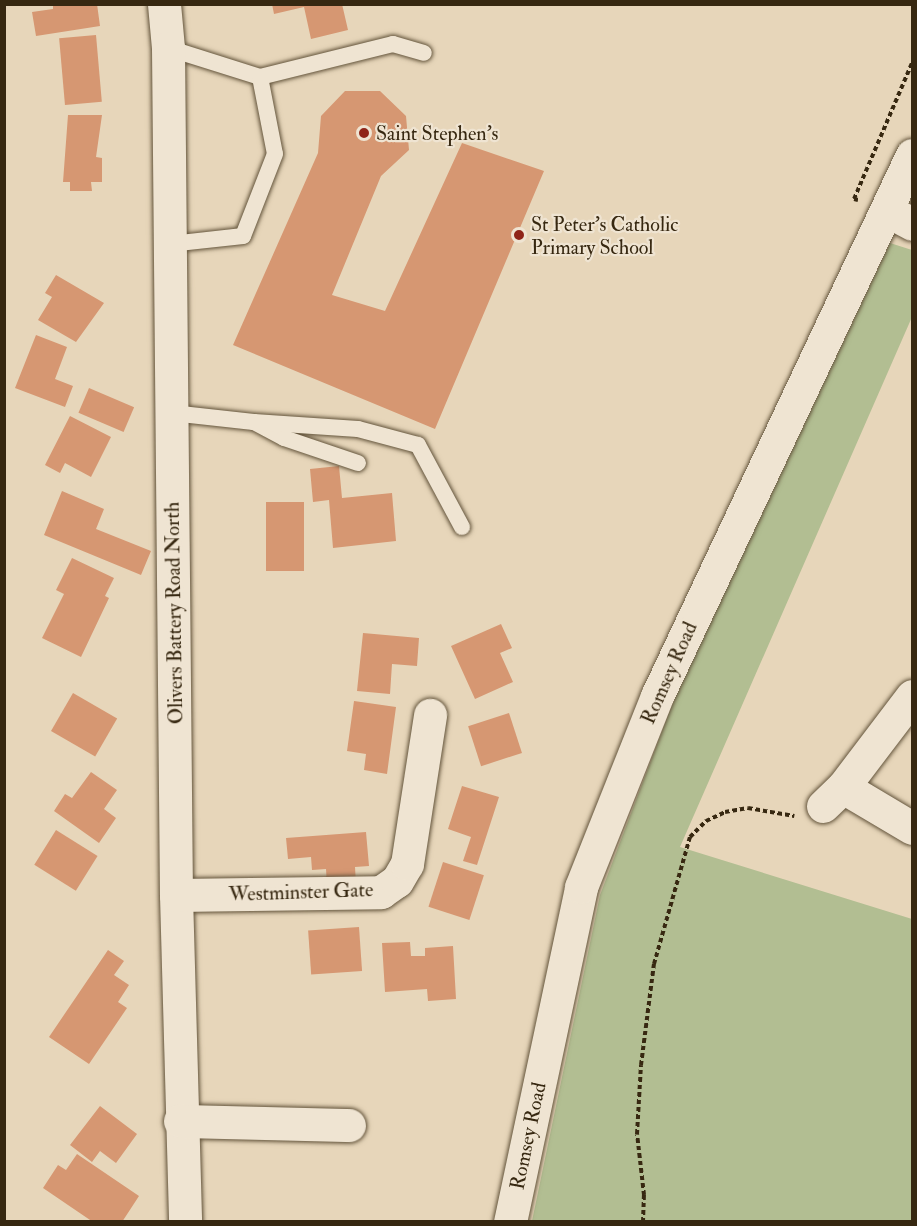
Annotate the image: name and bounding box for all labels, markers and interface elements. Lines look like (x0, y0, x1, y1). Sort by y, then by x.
place label: Saint Stephen's (376, 121, 498, 145)
marker: Saint Stephen's (357, 126, 371, 140)
place label: St Peter's Catholic Primary School (531, 212, 678, 259)
marker: St Peter's Catholic Primary School (512, 228, 526, 242)
street label: Olivers Battery Road North (160, 502, 188, 724)
street label: Romsey Road (636, 618, 702, 728)
street label: Westminster Gate (228, 877, 374, 907)
street label: Romsey Road (505, 1080, 551, 1192)

